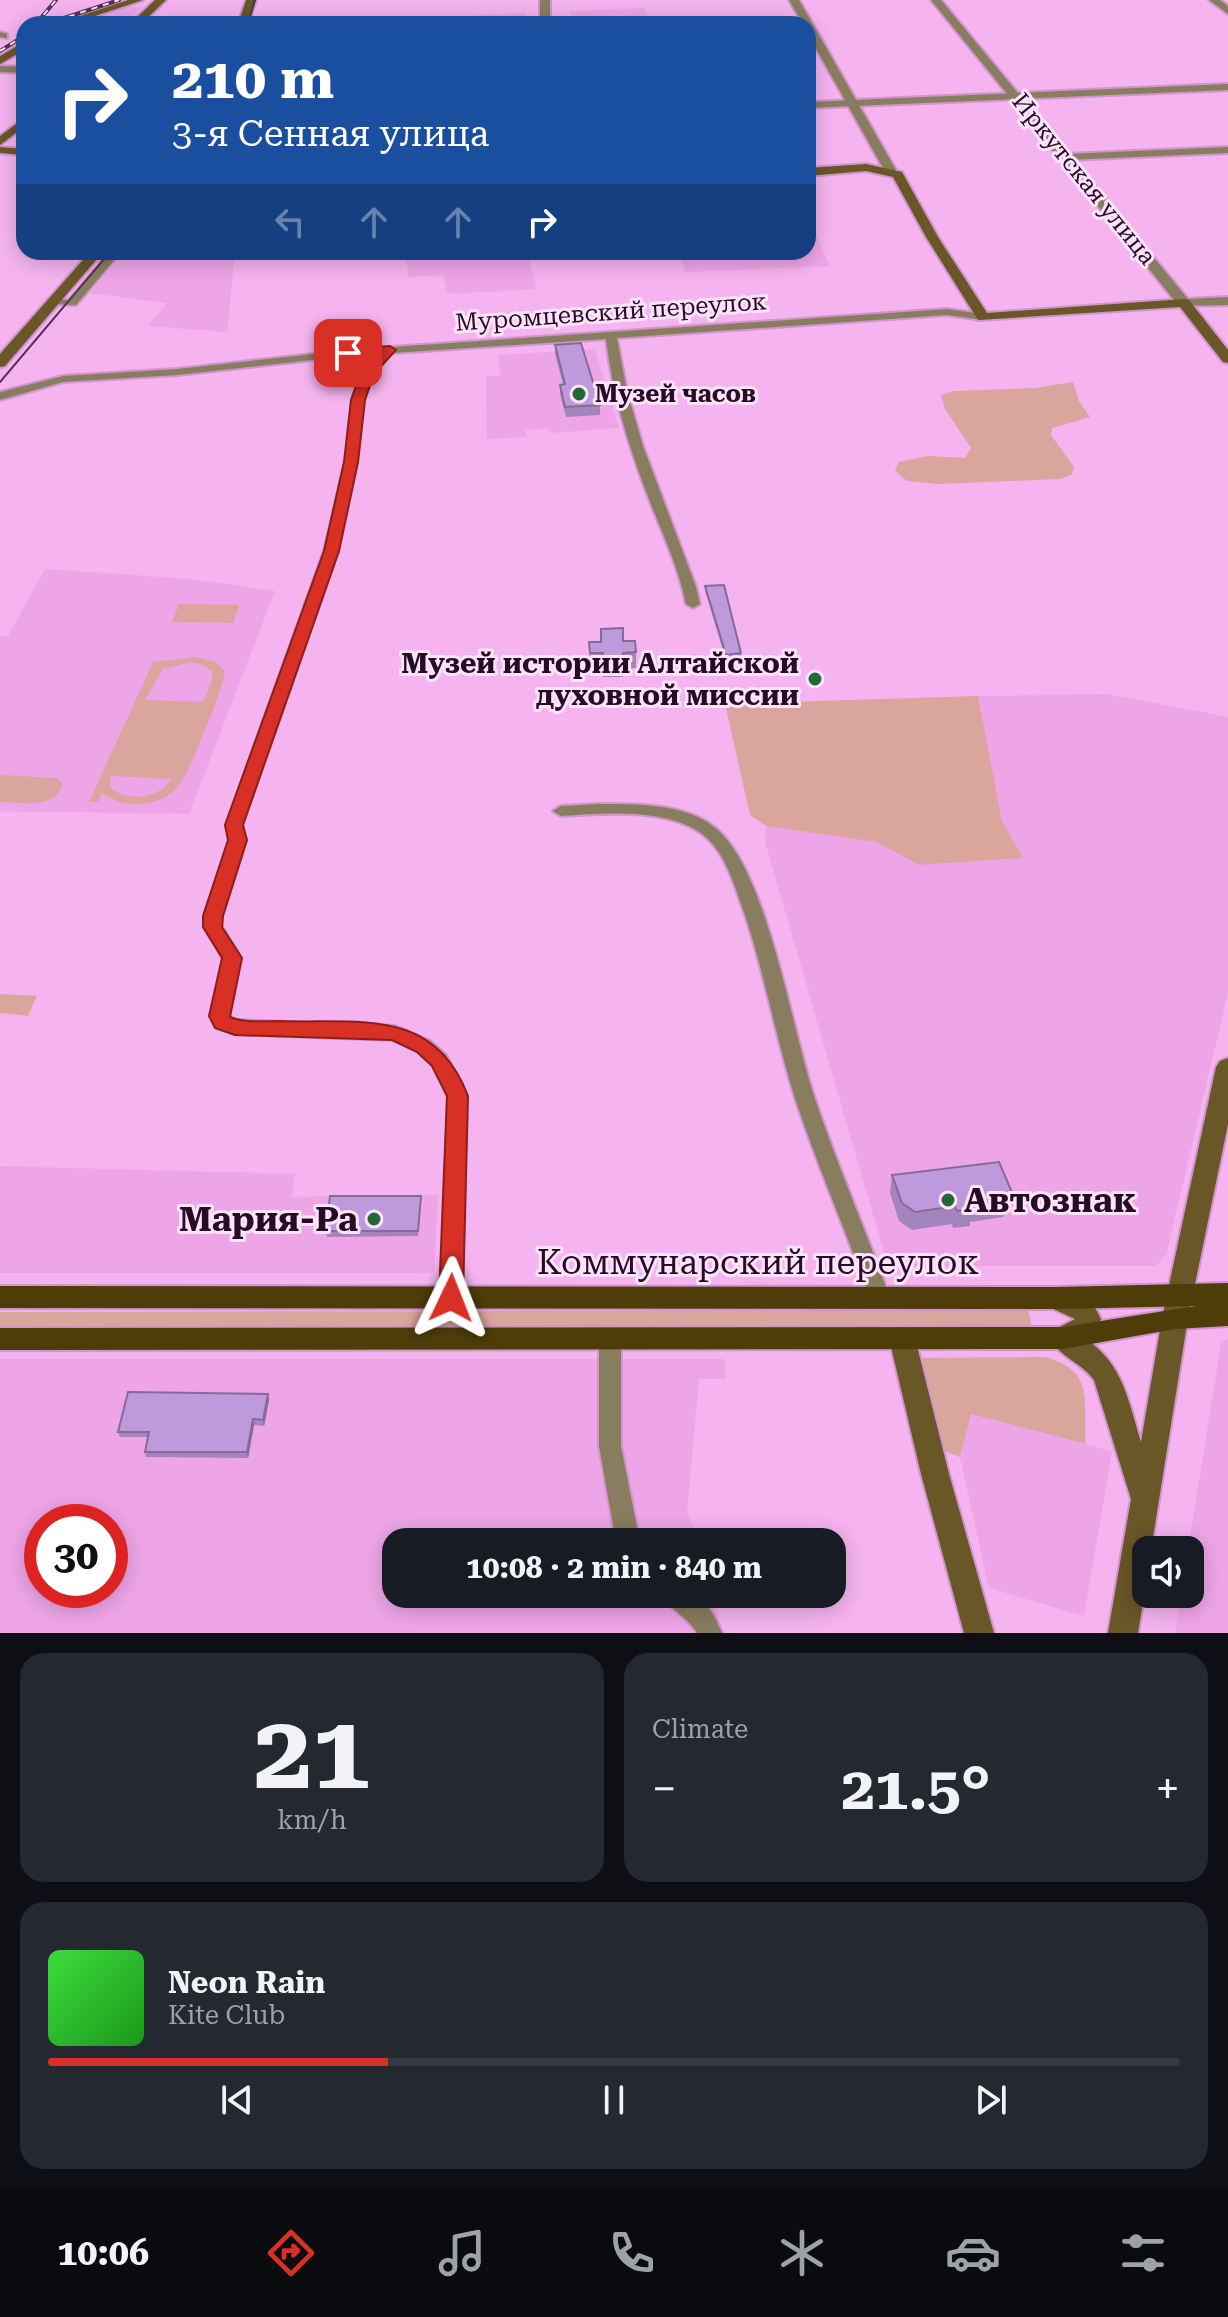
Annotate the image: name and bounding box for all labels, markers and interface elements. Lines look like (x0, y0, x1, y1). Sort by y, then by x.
text: 210 m (172, 46, 334, 112)
icon: right (40, 48, 144, 152)
street label: Иркутская улица (1006, 88, 1162, 270)
text: 3-я Сенная улица (172, 113, 489, 155)
icon: left (268, 200, 312, 244)
icon: ahead (352, 200, 396, 244)
icon: ahead (436, 200, 480, 244)
icon: right (520, 200, 564, 244)
street label: Муромцевский переулок (454, 287, 768, 337)
pin (314, 319, 382, 387)
icon: arrive (326, 331, 370, 375)
place label: Музей часов (595, 380, 756, 408)
marker: Музей часов (570, 385, 588, 403)
place label: Музей истории Алтайской духовной миссии (401, 647, 799, 712)
marker: Музей истории Алтайской духовной миссии (806, 670, 824, 688)
place label: Автознак (964, 1180, 1136, 1220)
marker: Автознак (939, 1191, 957, 1209)
place label: Мария-Ра (179, 1199, 358, 1239)
marker: Мария-Ра (365, 1210, 383, 1228)
street label: Коммунарский переулок (537, 1242, 979, 1282)
position arrow (409, 1256, 493, 1340)
speed limit sign: 30 (24, 1504, 128, 1608)
map controls (1132, 1536, 1204, 1608)
button: sound (1132, 1536, 1204, 1608)
text: 10:08 · 2 min · 840 m (466, 1550, 762, 1585)
text: 21 (254, 1692, 370, 1813)
text: Climate (652, 1714, 748, 1744)
text: 21.5° (841, 1753, 991, 1824)
text: − (652, 1763, 677, 1815)
text: + (1155, 1763, 1180, 1815)
text: km/h (277, 1805, 347, 1835)
text: Neon Rain (168, 1965, 325, 2000)
text: Kite Club (168, 2000, 285, 2030)
icon: previous (215, 2078, 259, 2122)
icon: pause (592, 2078, 636, 2122)
icon: next (969, 2078, 1013, 2122)
icon: directions (263, 2225, 319, 2281)
icon: music (434, 2225, 490, 2281)
icon: phone (604, 2225, 660, 2281)
icon: climate (774, 2225, 830, 2281)
icon: car (945, 2225, 1001, 2281)
icon: filters (1115, 2225, 1171, 2281)
text: 10:06 (57, 2232, 149, 2274)

